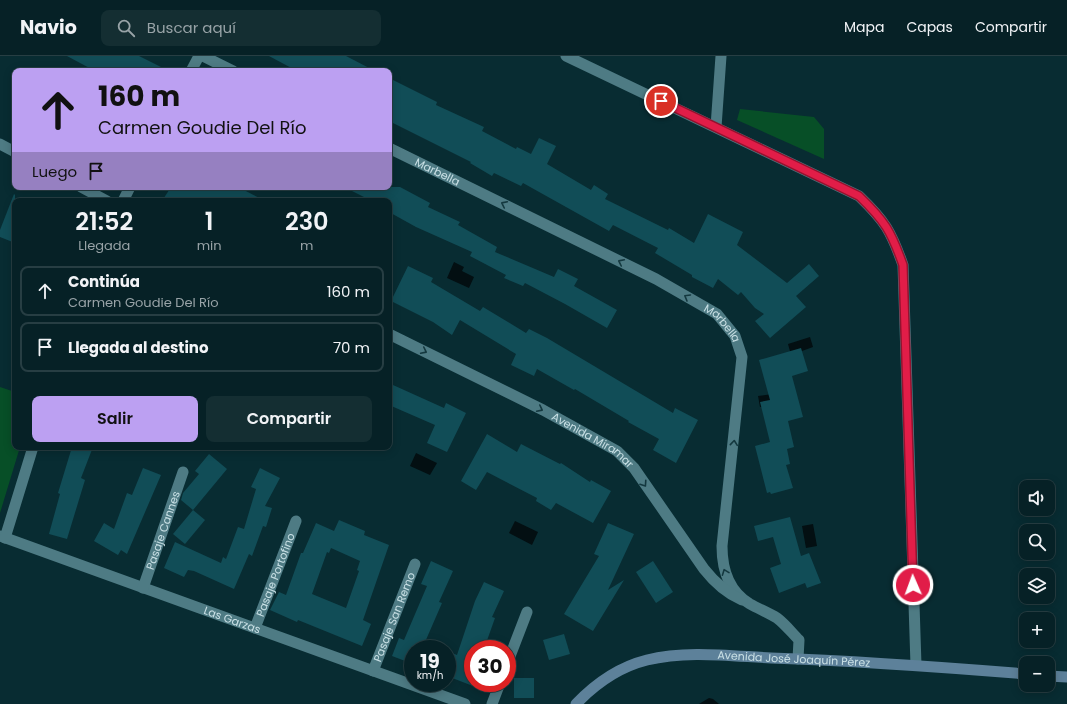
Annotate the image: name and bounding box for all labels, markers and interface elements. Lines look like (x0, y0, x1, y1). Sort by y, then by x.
search box (101, 10, 381, 46)
text: Navio (20, 14, 77, 41)
icon: search (115, 17, 137, 39)
text: Buscar aquí (147, 17, 236, 38)
text: Mapa (844, 17, 884, 37)
text: Capas (906, 17, 953, 37)
text: Compartir (975, 17, 1047, 37)
text: 160 m (98, 77, 180, 116)
icon: ahead (32, 84, 84, 136)
pin (644, 84, 678, 118)
icon: arrive (650, 90, 672, 112)
text: Carmen Goudie Del Río (98, 115, 306, 140)
street label: Marbella (412, 154, 463, 190)
icon: arrive (85, 160, 107, 182)
text: Luego (32, 161, 77, 182)
one-way arrow (501, 201, 508, 209)
text: 21:52 (75, 205, 133, 238)
text: 1 (205, 205, 214, 238)
text: 230 (285, 205, 329, 238)
text: Llegada (78, 236, 130, 255)
text: min (197, 236, 222, 255)
text: m (300, 236, 313, 255)
one-way arrow (617, 259, 625, 267)
text: Continúa (68, 271, 140, 292)
icon: ahead (34, 280, 56, 302)
text: 160 m (327, 281, 370, 302)
text: Carmen Goudie Del Río (68, 293, 219, 312)
one-way arrow (684, 294, 691, 301)
street label: Marbella (701, 300, 744, 344)
icon: arrive (34, 336, 56, 358)
text: Llegada al destino (68, 337, 209, 358)
text: 70 m (333, 337, 370, 358)
one-way arrow (420, 347, 427, 354)
button: Salir (32, 396, 198, 442)
button: Compartir (206, 396, 372, 442)
one-way arrow (536, 404, 544, 412)
street label: Avenida Miramar (549, 408, 637, 471)
one-way arrow (729, 440, 738, 446)
one-way arrow (639, 479, 646, 486)
map controls (1019, 480, 1055, 692)
button: sound (1019, 480, 1055, 516)
street label: Pasaje Cannes (142, 489, 184, 572)
button: search (1019, 524, 1055, 560)
street label: Pasaje Portofino (252, 531, 299, 619)
position arrow (892, 564, 934, 606)
one-way arrow (721, 568, 729, 575)
button: layers (1019, 568, 1055, 604)
street label: Pasaje San Remo (369, 570, 419, 664)
street label: Las Garzas (202, 602, 263, 638)
button: + (1019, 612, 1055, 648)
speed limit sign: 30 (464, 640, 516, 692)
text: 19 (420, 647, 440, 675)
street label: Avenida José Joaquín Pérez (717, 647, 871, 671)
button: − (1019, 656, 1055, 692)
text: km/h (417, 668, 443, 683)

